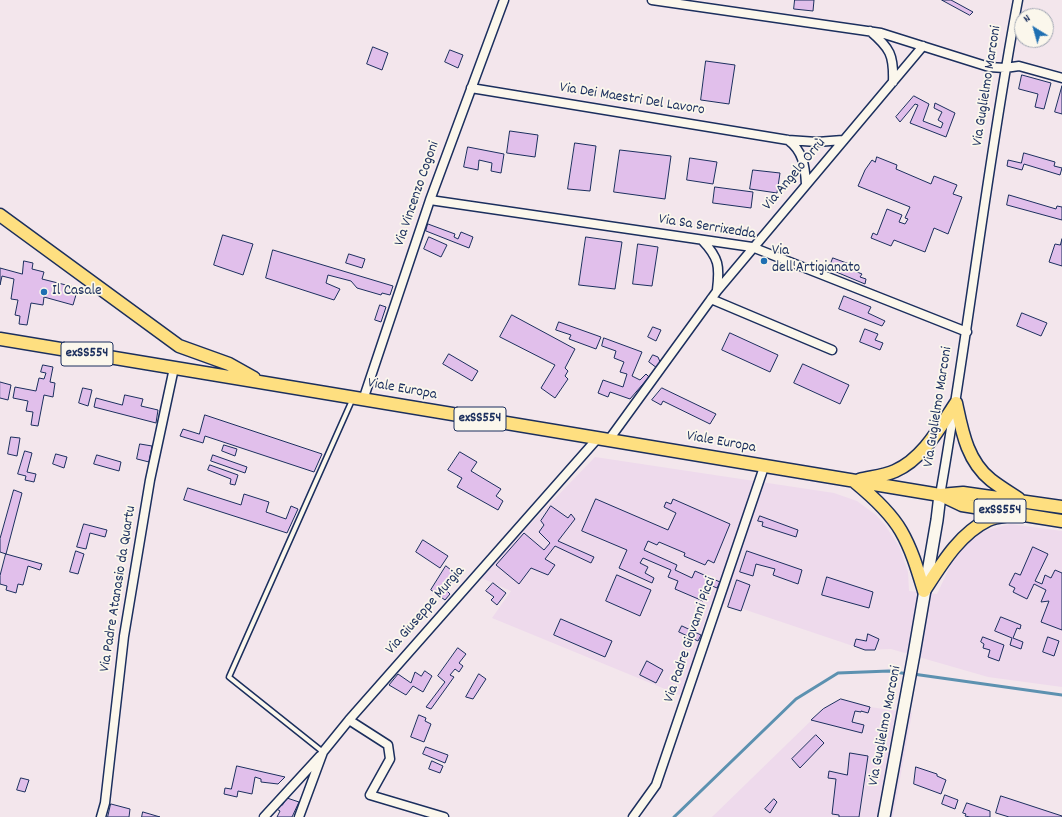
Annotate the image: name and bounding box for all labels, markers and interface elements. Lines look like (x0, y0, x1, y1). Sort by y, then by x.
north arrow (1014, 8, 1054, 48)
text: N (1020, 11, 1034, 27)
street label: Via Guglielmo Marconi (970, 24, 1006, 148)
street label: Via Dei Maestri Del Lavoro (558, 80, 706, 120)
street label: Via Angelo Orrù (760, 135, 830, 215)
street label: Via Vincenzo Cogoni (392, 139, 444, 249)
street label: Via Sa Serrixedda (657, 211, 757, 245)
place label: Via dell'Artigianato (772, 243, 860, 278)
marker: Via dell'Artigianato (759, 256, 769, 266)
place label: Il Casale (52, 283, 102, 301)
marker: Il Casale (39, 287, 49, 297)
road number: exSS554 (61, 342, 113, 366)
street label: Via Guglielmo Marconi (921, 345, 957, 469)
street label: Viale Europa (366, 375, 438, 405)
road number: exSS554 (454, 407, 506, 431)
street label: Viale Europa (685, 428, 757, 458)
road number: exSS554 (974, 499, 1026, 523)
street label: Via Padre Atanasio da Quartu (97, 505, 141, 673)
street label: Via Giuseppe Murgia (383, 563, 469, 659)
street label: Via Padre Giovanni Picci (661, 575, 721, 705)
street label: Via Guglielmo Marconi (866, 665, 906, 787)

